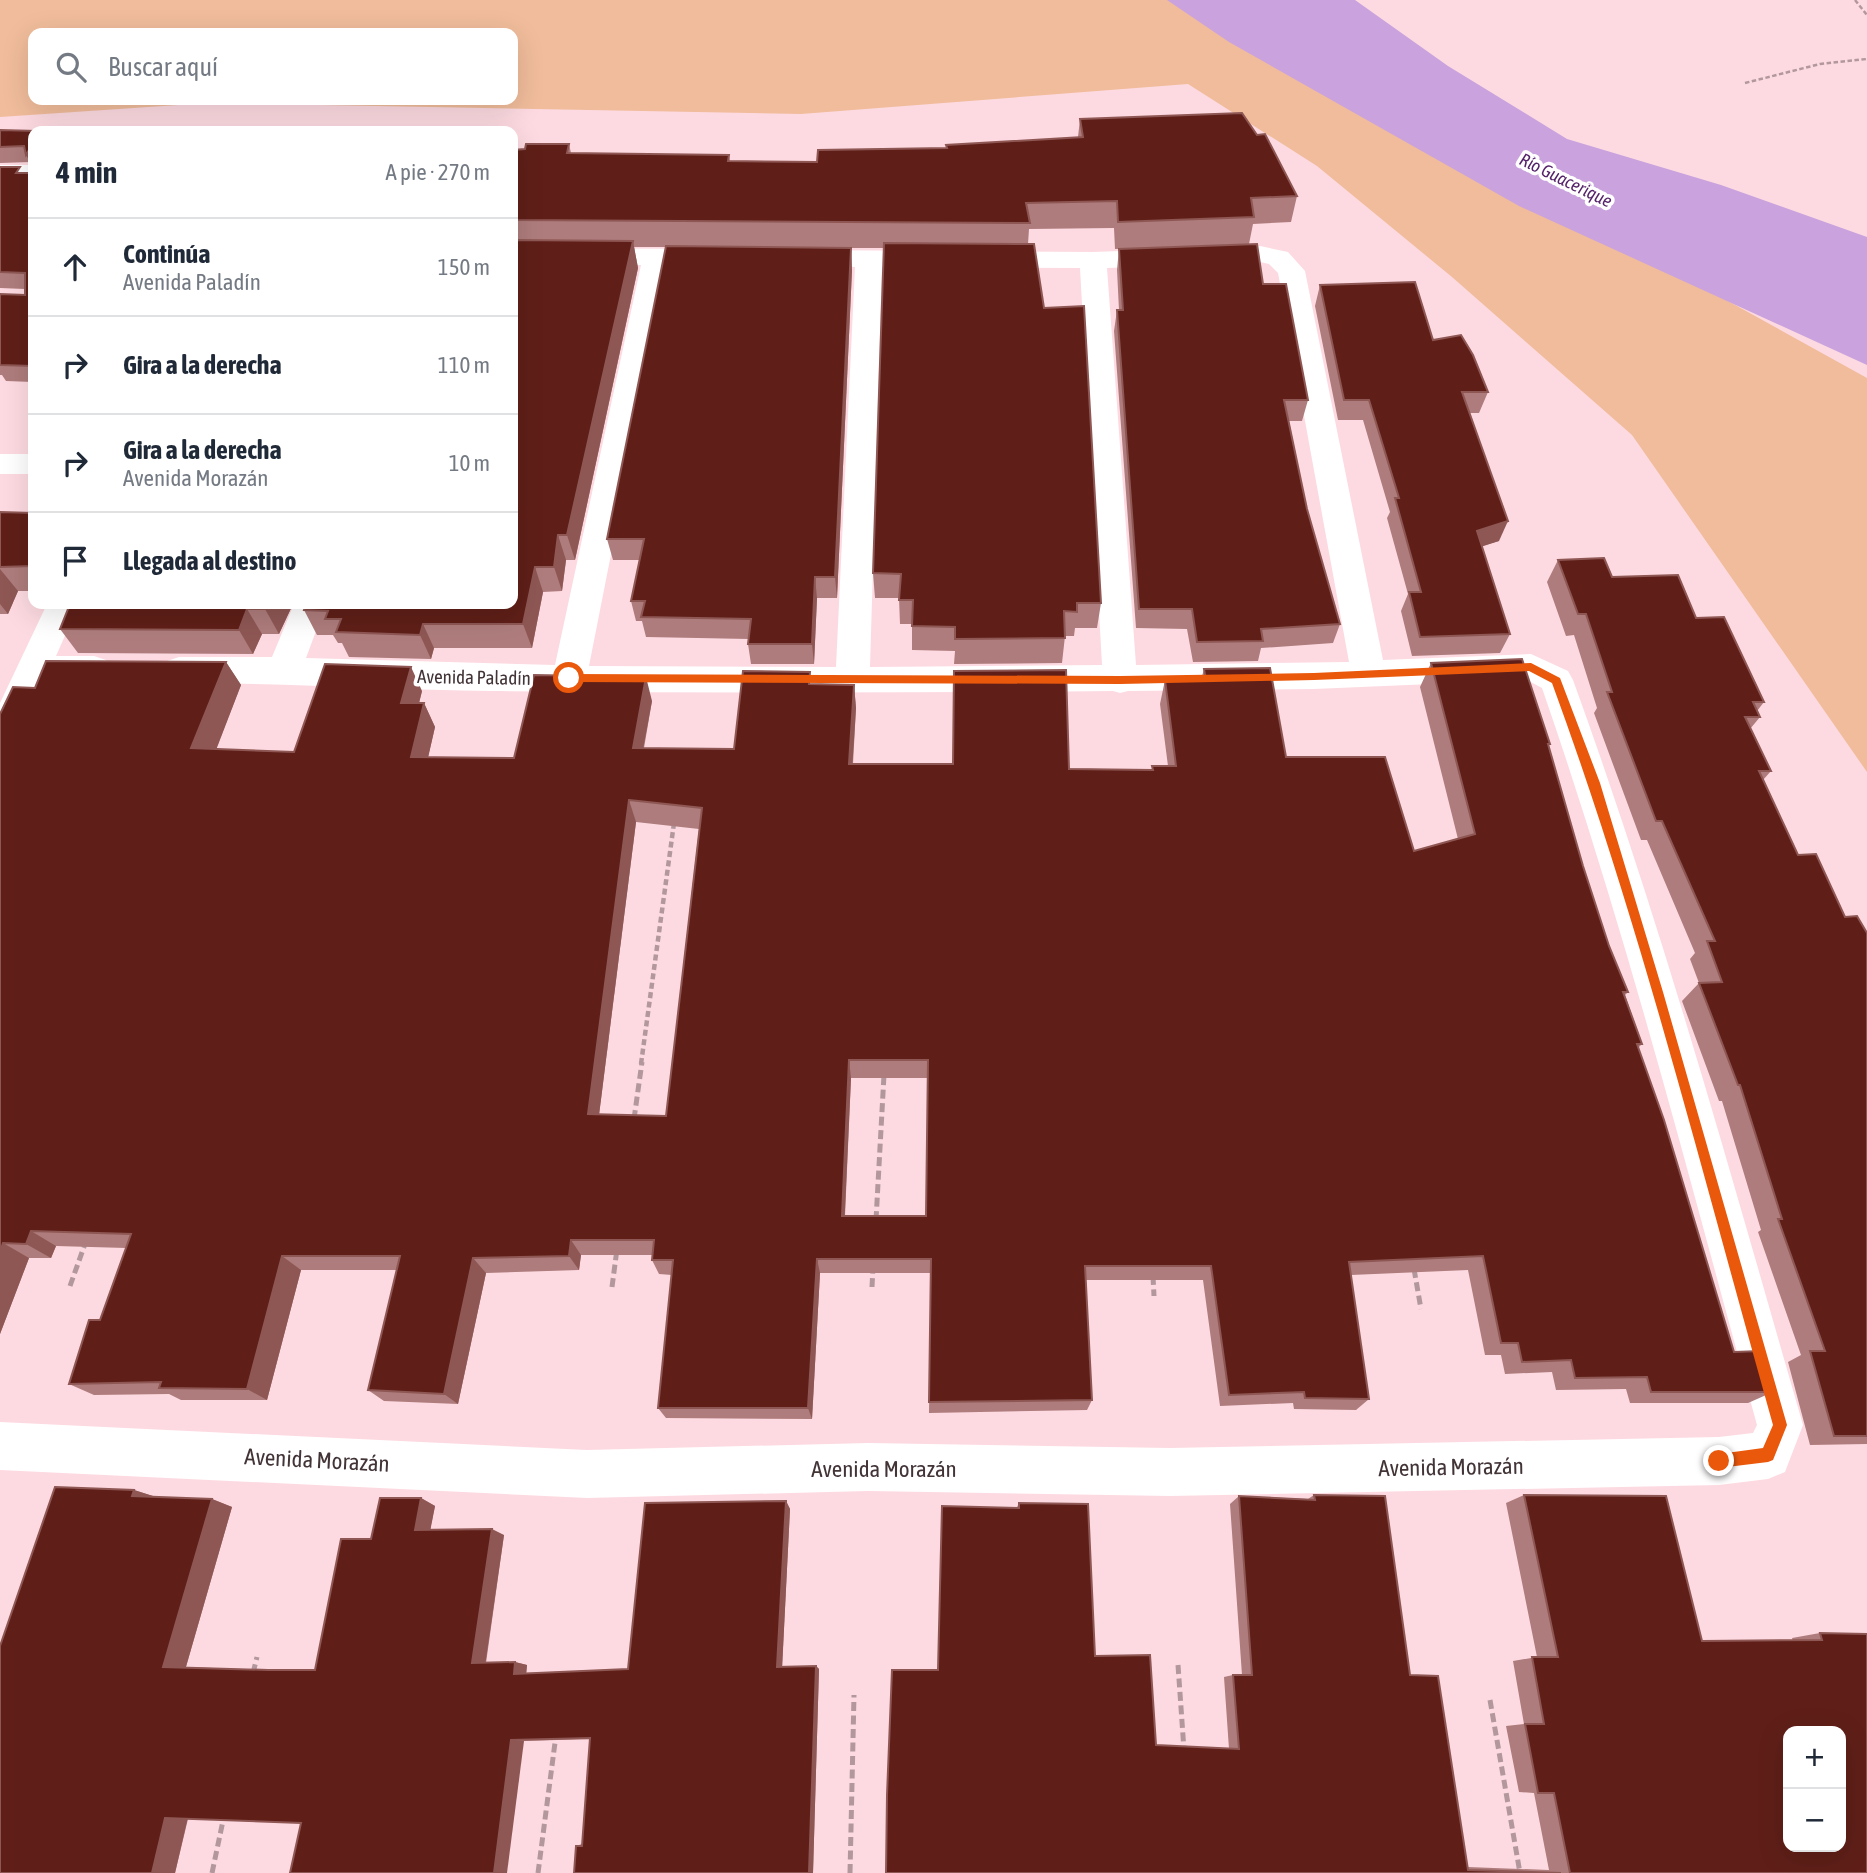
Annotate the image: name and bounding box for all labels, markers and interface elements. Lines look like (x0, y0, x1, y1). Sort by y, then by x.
search box (28, 28, 518, 105)
icon: search (52, 48, 90, 86)
text: Buscar aquí (108, 52, 218, 82)
water label: Río Guacerique (1516, 149, 1616, 211)
text: 4 min (56, 155, 117, 189)
text: A pie · 270 m (386, 159, 490, 185)
text: Continúa (123, 239, 210, 269)
icon: ahead (56, 248, 94, 286)
text: 150 m (438, 254, 490, 280)
text: Avenida Paladín (123, 269, 261, 295)
icon: right (56, 346, 94, 384)
text: Gira a la derecha (123, 350, 282, 380)
text: 110 m (438, 352, 490, 378)
text: Gira a la derecha (123, 435, 282, 465)
icon: right (56, 444, 94, 482)
text: 10 m (449, 450, 490, 476)
text: Avenida Morazán (123, 465, 269, 491)
icon: arrive (56, 542, 94, 580)
text: Llegada al destino (123, 546, 296, 576)
route start (553, 662, 584, 693)
street label: Avenida Paladín (417, 665, 531, 689)
street label: Avenida Morazán (244, 1443, 390, 1477)
route end (1703, 1445, 1734, 1476)
street label: Avenida Morazán (1378, 1453, 1524, 1481)
street label: Avenida Morazán (811, 1456, 957, 1482)
map controls (1783, 1726, 1846, 1852)
button: + (1783, 1726, 1846, 1789)
button: − (1783, 1789, 1846, 1852)

